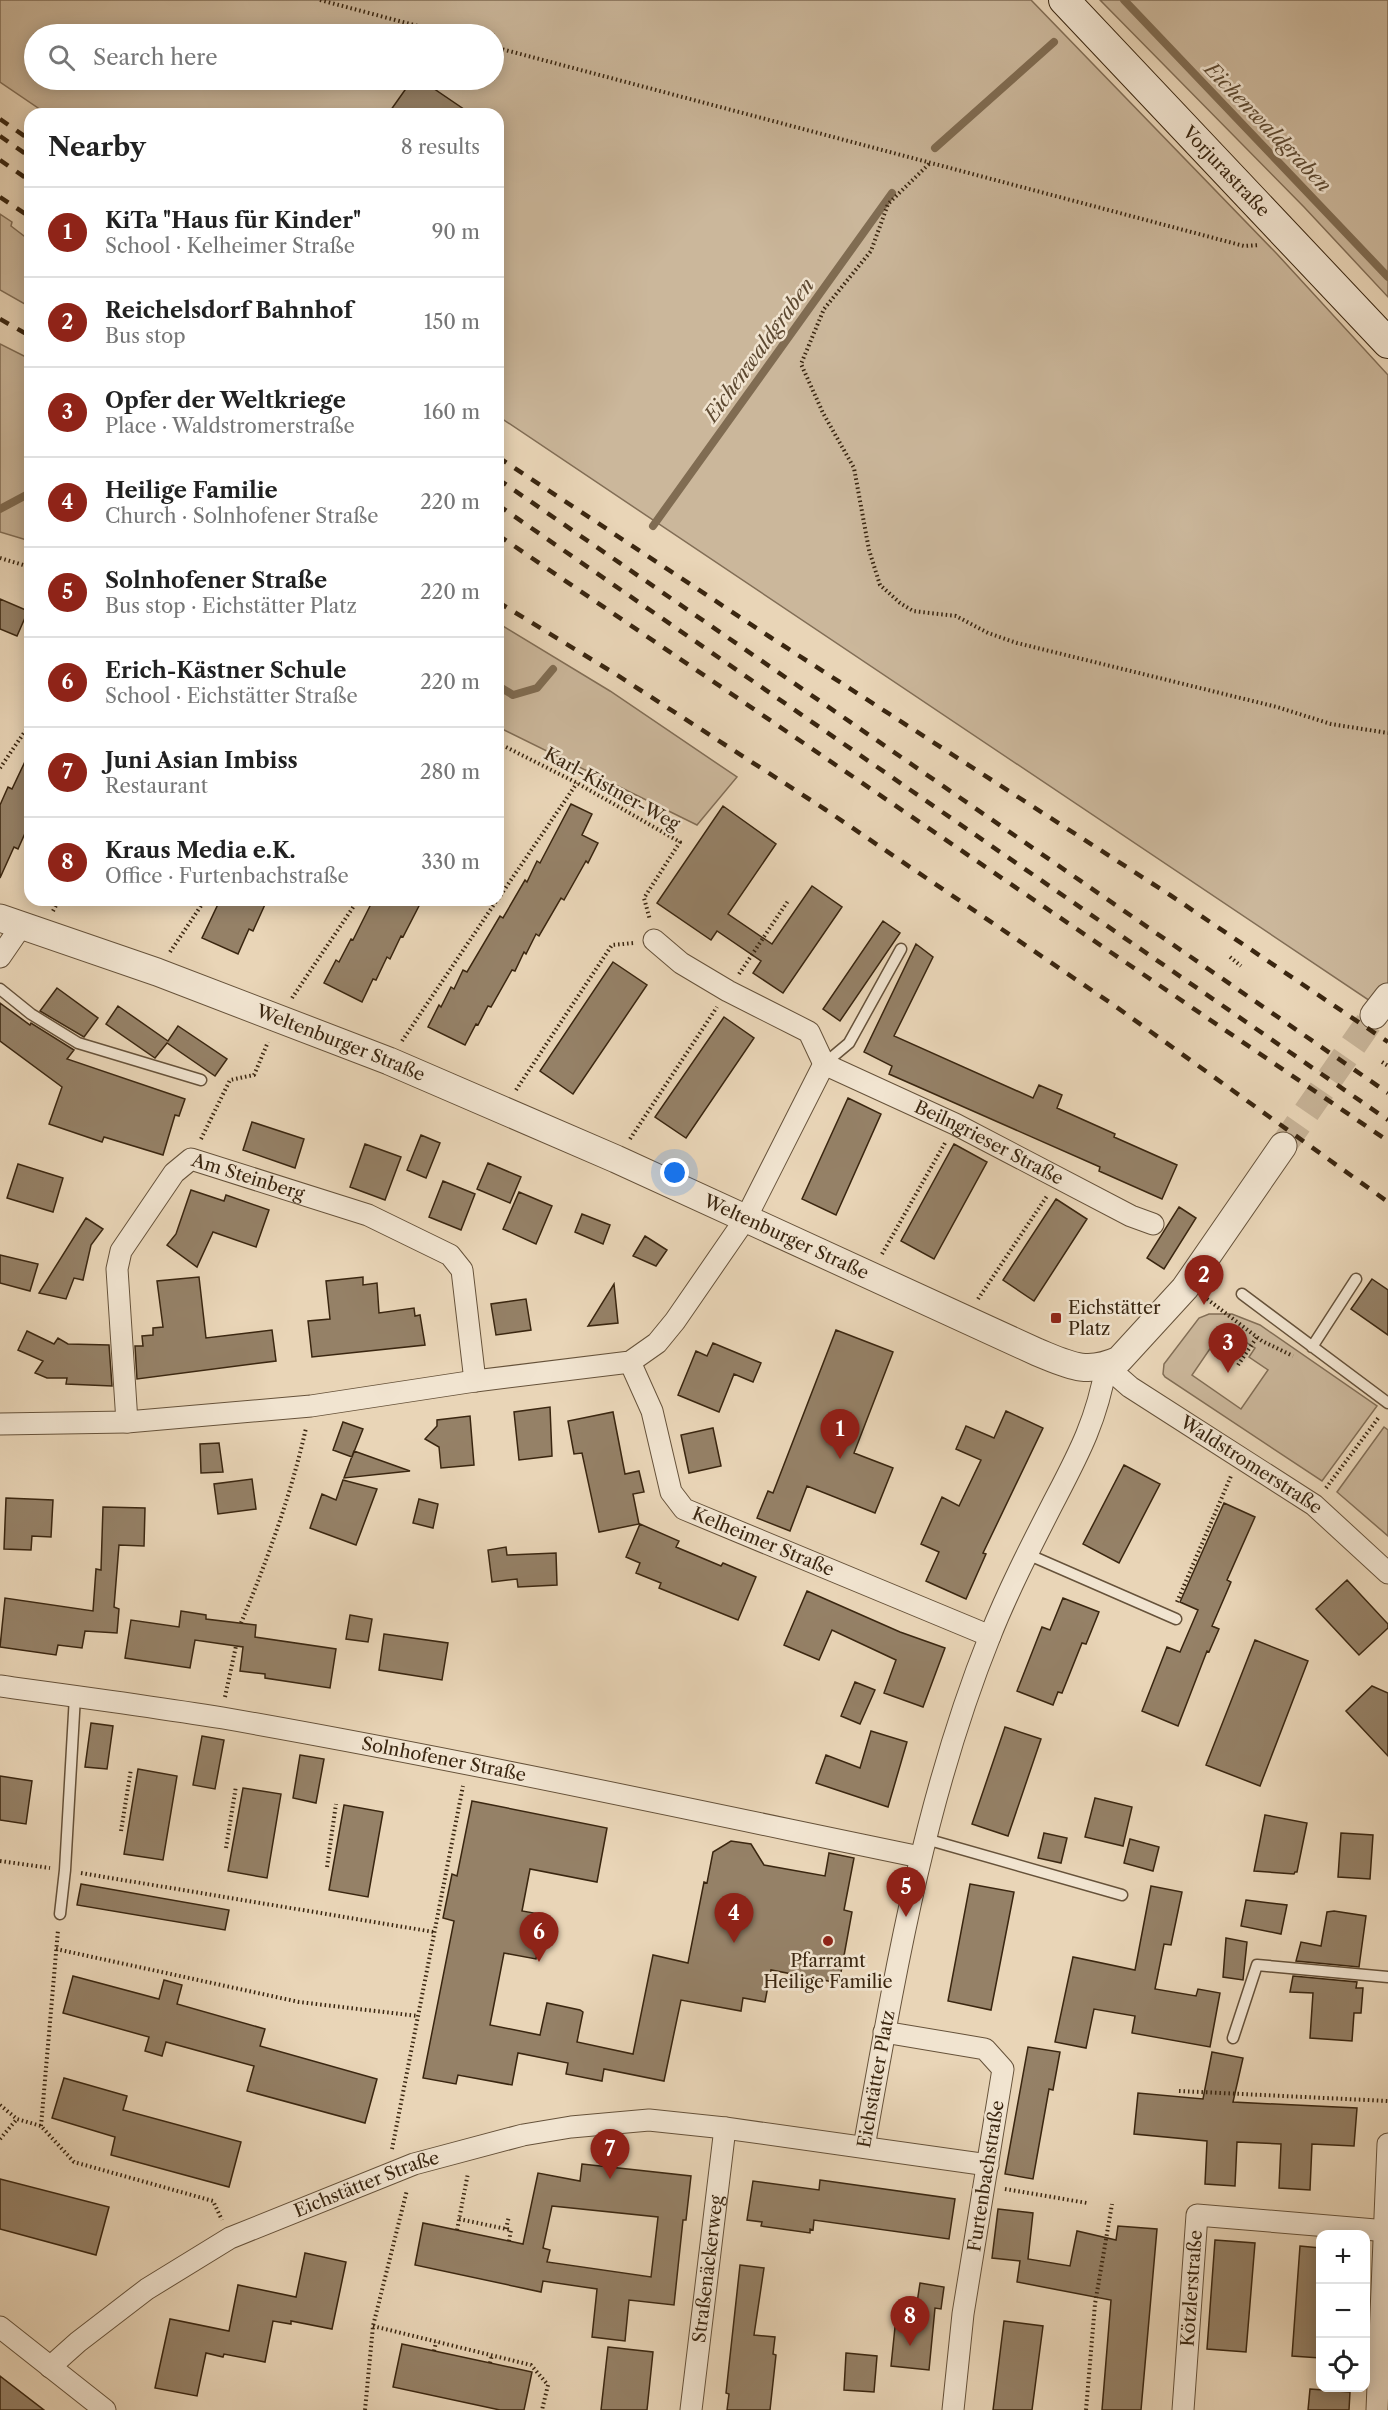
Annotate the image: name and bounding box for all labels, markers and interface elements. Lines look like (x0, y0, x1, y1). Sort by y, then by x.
search box (24, 24, 504, 90)
icon: search (45, 41, 78, 74)
text: Search here (93, 44, 218, 71)
water label: Eichenwaldgraben (1198, 56, 1336, 197)
street label: Vorjurastraße (1177, 121, 1274, 222)
text: Nearby (48, 131, 146, 163)
text: 8 results (401, 135, 480, 159)
text: KiTa "Haus für Kinder" (105, 207, 361, 234)
text: 1 (63, 220, 72, 244)
text: 90 m (432, 220, 480, 244)
text: School · Kelheimer Straße (105, 234, 355, 258)
water label: Eichenwaldgraben (698, 274, 819, 428)
text: Reichelsdorf Bahnhof (105, 297, 353, 324)
text: 2 (62, 310, 73, 334)
text: 150 m (424, 310, 480, 334)
text: Bus stop (105, 324, 186, 348)
text: Opfer der Weltkriege (105, 387, 346, 414)
text: 3 (62, 400, 73, 424)
text: 160 m (423, 400, 480, 424)
text: Place · Waldstromerstraße (105, 414, 355, 438)
text: Heilige Familie (105, 477, 278, 504)
text: 4 (62, 490, 73, 514)
text: 220 m (420, 490, 480, 514)
text: Church · Solnhofener Straße (105, 504, 378, 528)
text: Solnhofener Straße (105, 567, 327, 594)
text: 5 (62, 580, 73, 604)
text: 220 m (420, 580, 480, 604)
text: Bus stop · Eichstätter Platz (105, 594, 357, 618)
text: Erich-Kästner Schule (105, 657, 346, 684)
text: 6 (62, 670, 73, 694)
text: 220 m (420, 670, 480, 694)
text: School · Eichstätter Straße (105, 684, 358, 708)
street label: Karl-Kistner-Weg (540, 743, 684, 836)
text: Juni Asian Imbiss (105, 747, 298, 774)
text: 7 (62, 760, 73, 784)
text: 280 m (420, 760, 480, 784)
text: Restaurant (105, 774, 208, 798)
text: Kraus Media e.K. (105, 837, 296, 864)
text: 8 (61, 850, 74, 874)
text: 330 m (421, 850, 480, 874)
text: Office · Furtenbachstraße (105, 864, 349, 888)
street label: Weltenburger Straße (252, 1000, 428, 1086)
street label: Beilngrieser Straße (911, 1096, 1067, 1190)
street label: Am Steinberg (188, 1149, 308, 1205)
your location (660, 1158, 689, 1187)
street label: Weltenburger Straße (699, 1189, 872, 1284)
pin: 2 (1184, 1256, 1224, 1305)
place label: Eichstätter Platz (1068, 1297, 1161, 1340)
marker: Eichstätter Platz (1049, 1311, 1063, 1325)
pin: 3 (1208, 1324, 1248, 1373)
pin: 1 (820, 1410, 860, 1459)
street label: Waldstromerstraße (1175, 1411, 1327, 1518)
street label: Kelheimer Straße (689, 1503, 837, 1581)
street label: Solnhofener Straße (360, 1733, 528, 1786)
pin: 5 (886, 1868, 926, 1917)
pin: 4 (714, 1894, 754, 1943)
pin: 6 (520, 1912, 558, 1962)
marker: Pfarramt Heilige Familie (821, 1934, 835, 1948)
place label: Pfarramt Heilige Familie (763, 1950, 893, 1993)
street label: Eichstätter Platz (853, 2008, 900, 2150)
street label: Furtenbachstraße (963, 2099, 1009, 2253)
pin: 7 (590, 2130, 630, 2179)
street label: Eichstätter Straße (291, 2147, 442, 2222)
street label: Straßenäckerweg (688, 2194, 728, 2344)
street label: Kötzlerstraße (1177, 2229, 1207, 2347)
map controls (1316, 2230, 1370, 2392)
button: + (1316, 2230, 1370, 2284)
button: − (1316, 2284, 1370, 2338)
pin: 8 (890, 2296, 930, 2346)
button: locate (1316, 2338, 1370, 2392)

